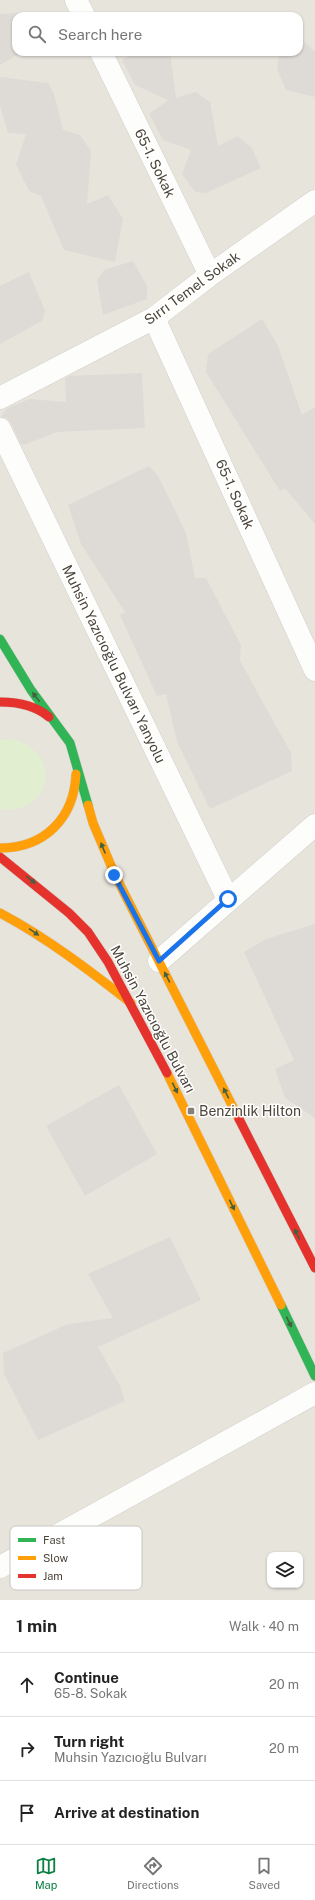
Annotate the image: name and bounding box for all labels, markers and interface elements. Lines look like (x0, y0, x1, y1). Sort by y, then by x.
search box (12, 12, 303, 56)
icon: search (26, 23, 48, 45)
text: Search here (58, 26, 142, 43)
street label: 65-1. Sokak (131, 126, 179, 200)
street label: Sırrı Temel Sokak (141, 248, 243, 328)
street label: 65-1. Sokak (213, 457, 258, 531)
street label: Muhsin Yazıcıoğlu Bulvarı Yanyolu (59, 562, 169, 766)
one-way arrow (32, 691, 40, 702)
one-way arrow (100, 841, 106, 853)
route end (105, 866, 123, 884)
one-way arrow (26, 876, 36, 885)
route start (219, 890, 237, 908)
one-way arrow (29, 928, 39, 936)
street label: Muhsin Yazıcıoğlu Bulvarı (107, 943, 199, 1095)
one-way arrow (164, 971, 170, 982)
one-way arrow (172, 1083, 178, 1094)
one-way arrow (223, 1087, 229, 1098)
place label: Benzinlik Hilton (199, 1103, 301, 1119)
marker: Benzinlik Hilton (186, 1106, 196, 1116)
one-way arrow (229, 1199, 235, 1211)
one-way arrow (294, 1228, 301, 1239)
one-way arrow (286, 1316, 292, 1328)
legend (10, 1526, 142, 1590)
text: Fast (43, 1534, 65, 1546)
text: Slow (43, 1552, 69, 1564)
map controls (267, 1552, 303, 1588)
button: layers (267, 1552, 303, 1588)
text: Jam (43, 1570, 63, 1582)
text: 1 min (16, 1616, 57, 1636)
text: Walk · 40 m (229, 1619, 299, 1634)
text: Continue (54, 1669, 119, 1686)
icon: ahead (16, 1674, 38, 1696)
text: 20 m (269, 1677, 299, 1692)
text: 65-8. Sokak (54, 1686, 127, 1701)
text: Turn right (54, 1733, 124, 1750)
icon: right (16, 1738, 38, 1760)
text: 20 m (269, 1741, 299, 1756)
text: Muhsin Yazıcıoğlu Bulvarı (54, 1750, 207, 1765)
icon: arrive (16, 1802, 38, 1824)
text: Arrive at destination (54, 1804, 199, 1821)
tab: Map (35, 1855, 57, 1891)
tab: Directions (127, 1855, 179, 1891)
tab: Saved (249, 1855, 280, 1891)

